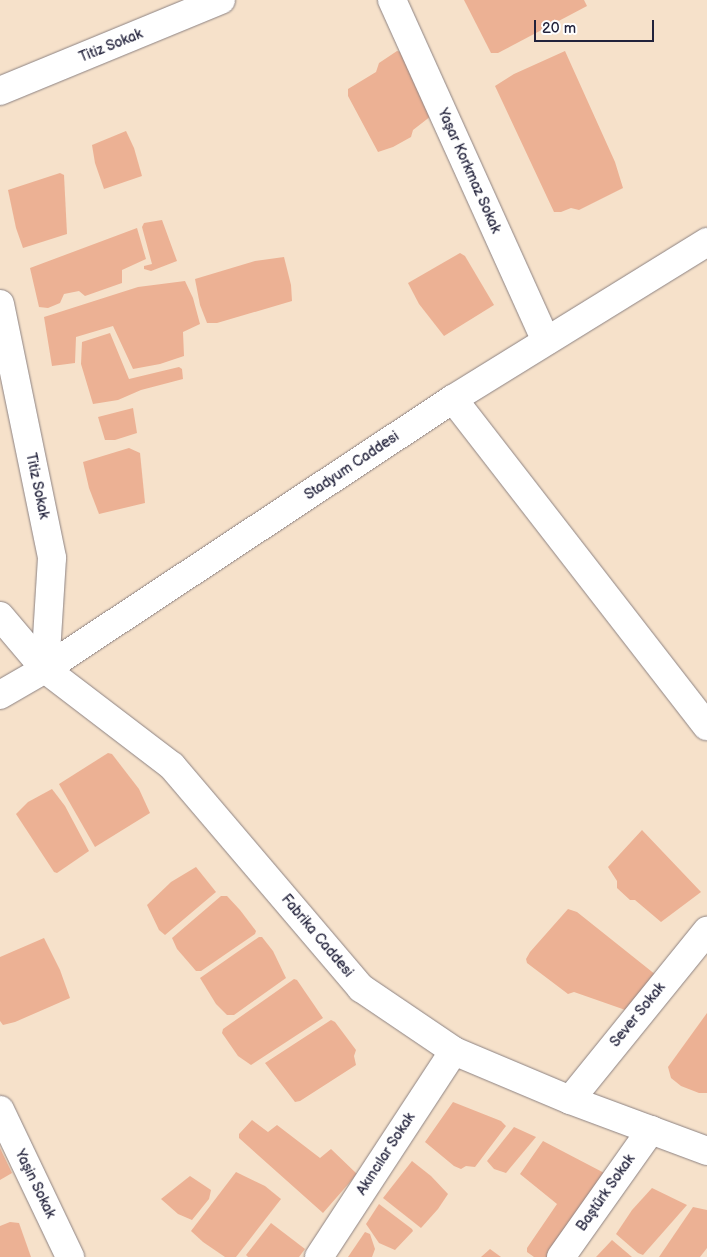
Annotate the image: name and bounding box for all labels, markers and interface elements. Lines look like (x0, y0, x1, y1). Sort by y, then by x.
scale bar (537, 10, 657, 42)
text: 20 m (542, 19, 576, 38)
street label: Titiz Sokak (77, 26, 145, 66)
street label: Yaşar Korkmaz Sokak (434, 106, 504, 236)
street label: Stadyum Caddesi (302, 428, 402, 504)
street label: Titiz Sokak (22, 451, 52, 521)
street label: Fabrika Caddesi (278, 891, 356, 981)
street label: Sever Sokak (607, 979, 669, 1051)
street label: Akıncılar Sokak (353, 1110, 419, 1198)
street label: Yaşin Sokak (11, 1147, 59, 1221)
street label: Baştürk Sokak (573, 1151, 639, 1235)

